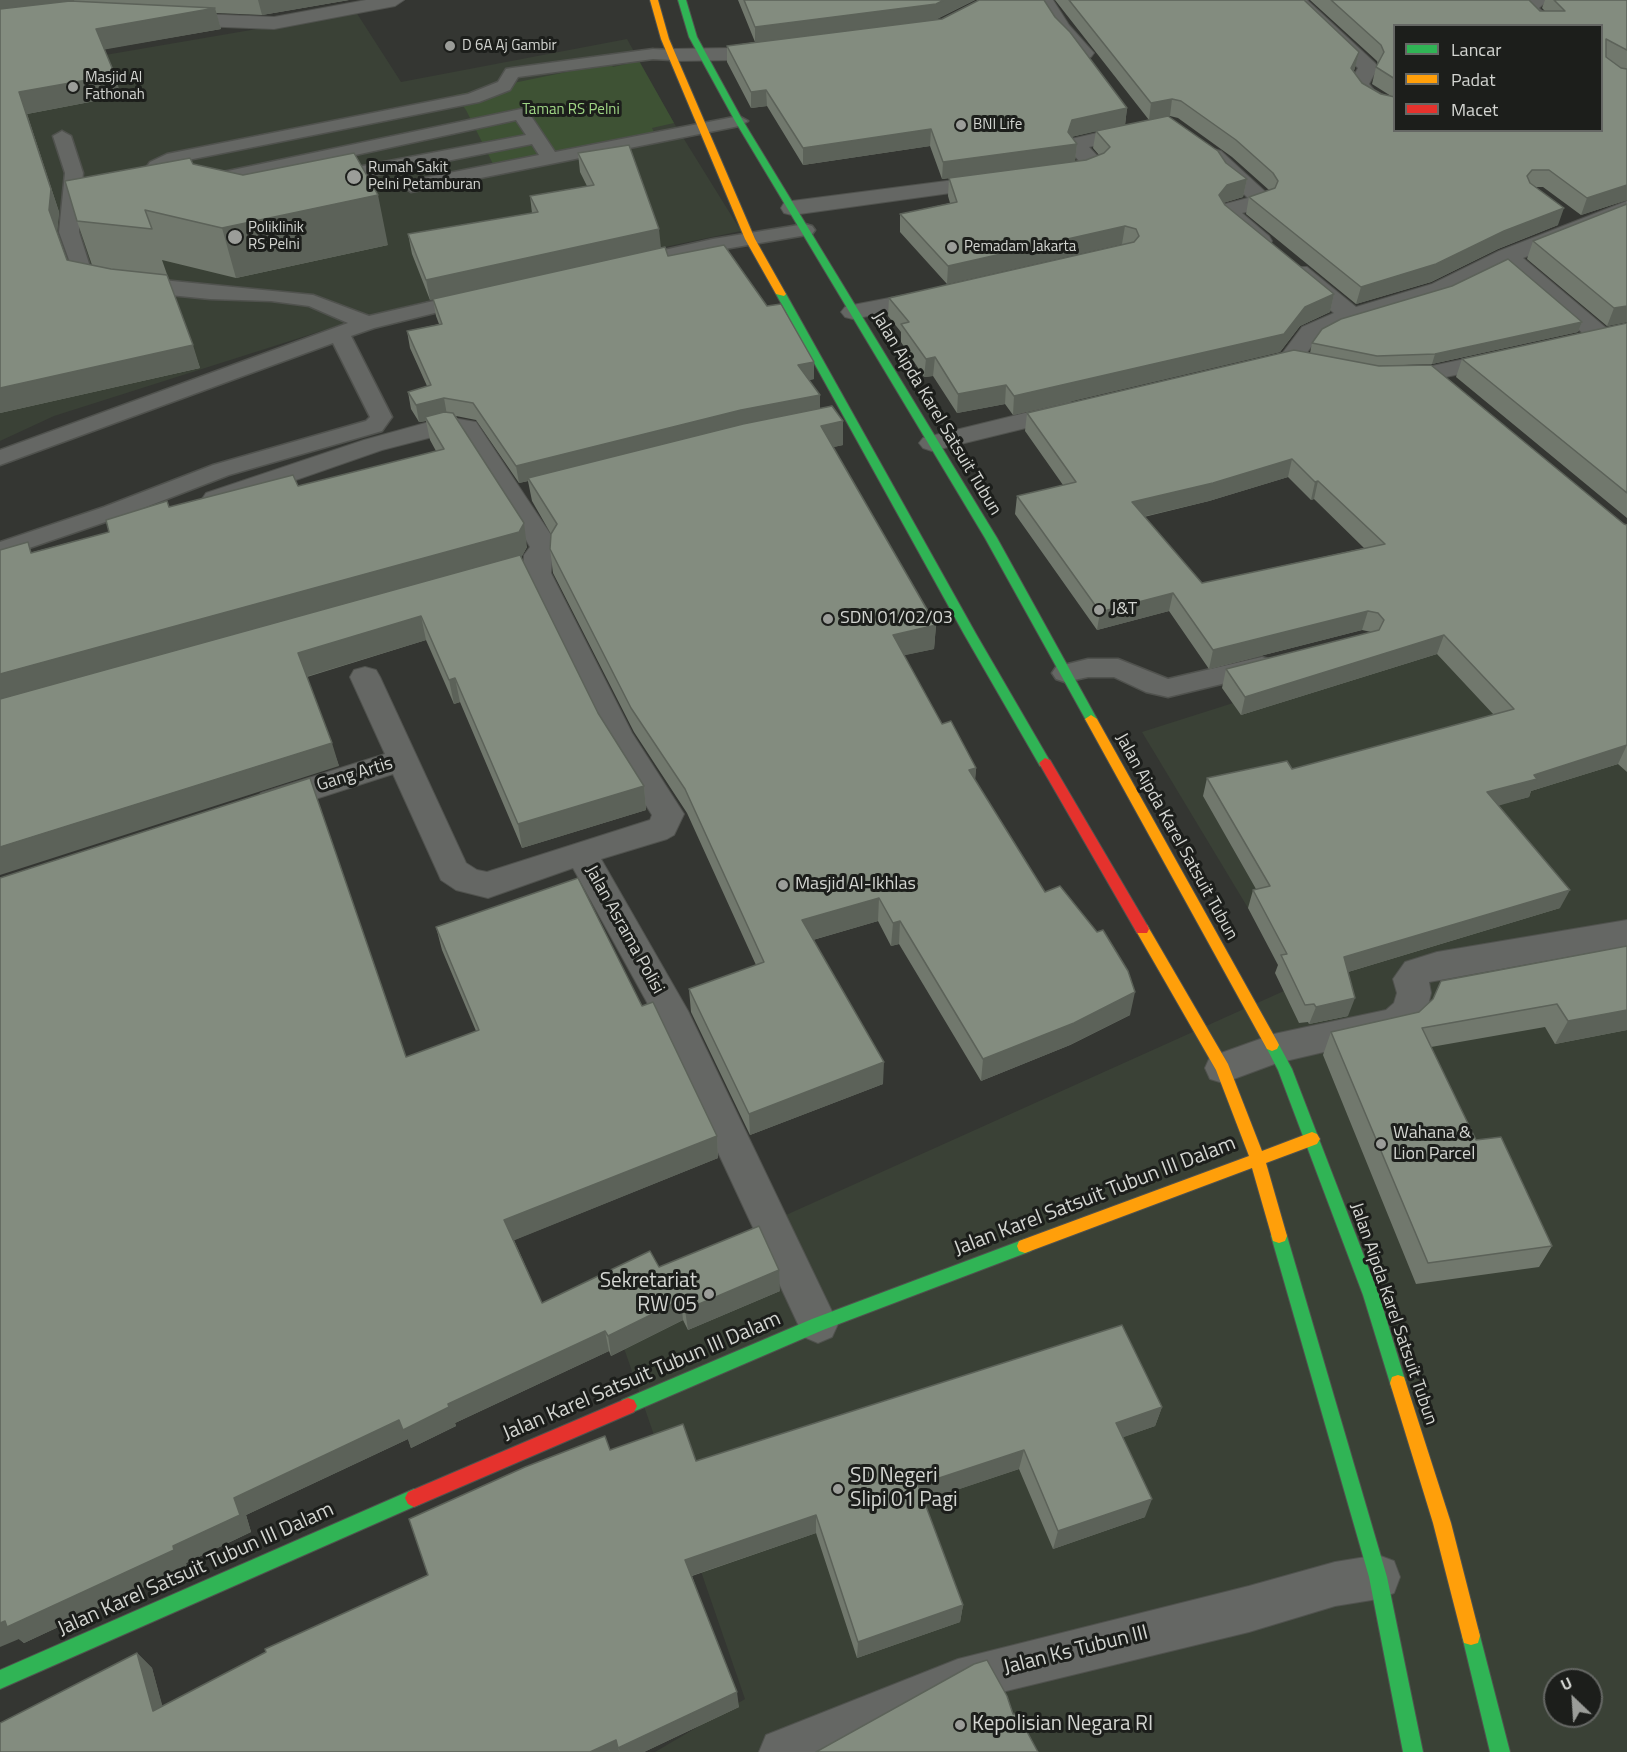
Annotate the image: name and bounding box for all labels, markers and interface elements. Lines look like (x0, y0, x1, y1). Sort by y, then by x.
legend (1393, 24, 1603, 132)
text: Lancar (1451, 36, 1501, 63)
place label: D 6A Aj Gambir (462, 37, 557, 55)
marker: D 6A Aj Gambir (443, 39, 457, 53)
text: Padat (1451, 66, 1495, 93)
place label: Masjid Al Fathonah (85, 69, 145, 104)
marker: Masjid Al Fathonah (66, 80, 80, 94)
text: Macet (1451, 96, 1498, 123)
park label: Taman RS Pelni (522, 101, 620, 119)
place label: BNI Life (973, 116, 1022, 134)
marker: BNI Life (954, 118, 968, 132)
place label: Rumah Sakit Pelni Petamburan (368, 159, 481, 194)
marker: Rumah Sakit Pelni Petamburan (345, 168, 363, 186)
place label: Poliklinik RS Pelni (248, 219, 304, 254)
marker: Poliklinik RS Pelni (226, 228, 244, 246)
place label: Pemadam Jakarta (964, 238, 1076, 256)
marker: Pemadam Jakarta (945, 240, 959, 254)
street label: Jalan Aipda Karel Satsuit Tubun (867, 308, 1005, 520)
place label: J&T (1111, 599, 1137, 621)
marker: J&T (1092, 603, 1106, 617)
place label: SDN 01/02/03 (840, 608, 953, 630)
marker: SDN 01/02/03 (821, 612, 835, 626)
street label: Jalan Aipda Karel Satsuit Tubun (1110, 730, 1242, 944)
street label: Gang Artis (314, 753, 396, 797)
street label: Jalan Asrama Polisi (580, 862, 668, 998)
place label: Masjid Al-Ikhlas (795, 874, 916, 896)
marker: Masjid Al-Ikhlas (776, 878, 790, 892)
place label: Wahana & Lion Parcel (1393, 1123, 1475, 1166)
street label: Jalan Karel Satsuit Tubun III Dalam (951, 1132, 1239, 1262)
marker: Wahana & Lion Parcel (1374, 1137, 1388, 1151)
street label: Jalan Aipda Karel Satsuit Tubun (1345, 1200, 1441, 1428)
place label: Sekretariat RW 05 (600, 1269, 697, 1319)
marker: Sekretariat RW 05 (702, 1287, 716, 1301)
street label: Jalan Karel Satsuit Tubun III Dalam (499, 1307, 785, 1447)
place label: SD Negeri Slipi 01 Pagi (850, 1464, 958, 1514)
marker: SD Negeri Slipi 01 Pagi (831, 1482, 845, 1496)
street label: Jalan Karel Satsuit Tubun III Dalam (54, 1498, 338, 1642)
street label: Jalan Ks Tubun III (1001, 1621, 1151, 1681)
north arrow (1543, 1668, 1603, 1728)
text: U (1556, 1670, 1576, 1697)
place label: Kepolisian Negara RI (972, 1712, 1153, 1738)
marker: Kepolisian Negara RI (953, 1718, 967, 1732)

